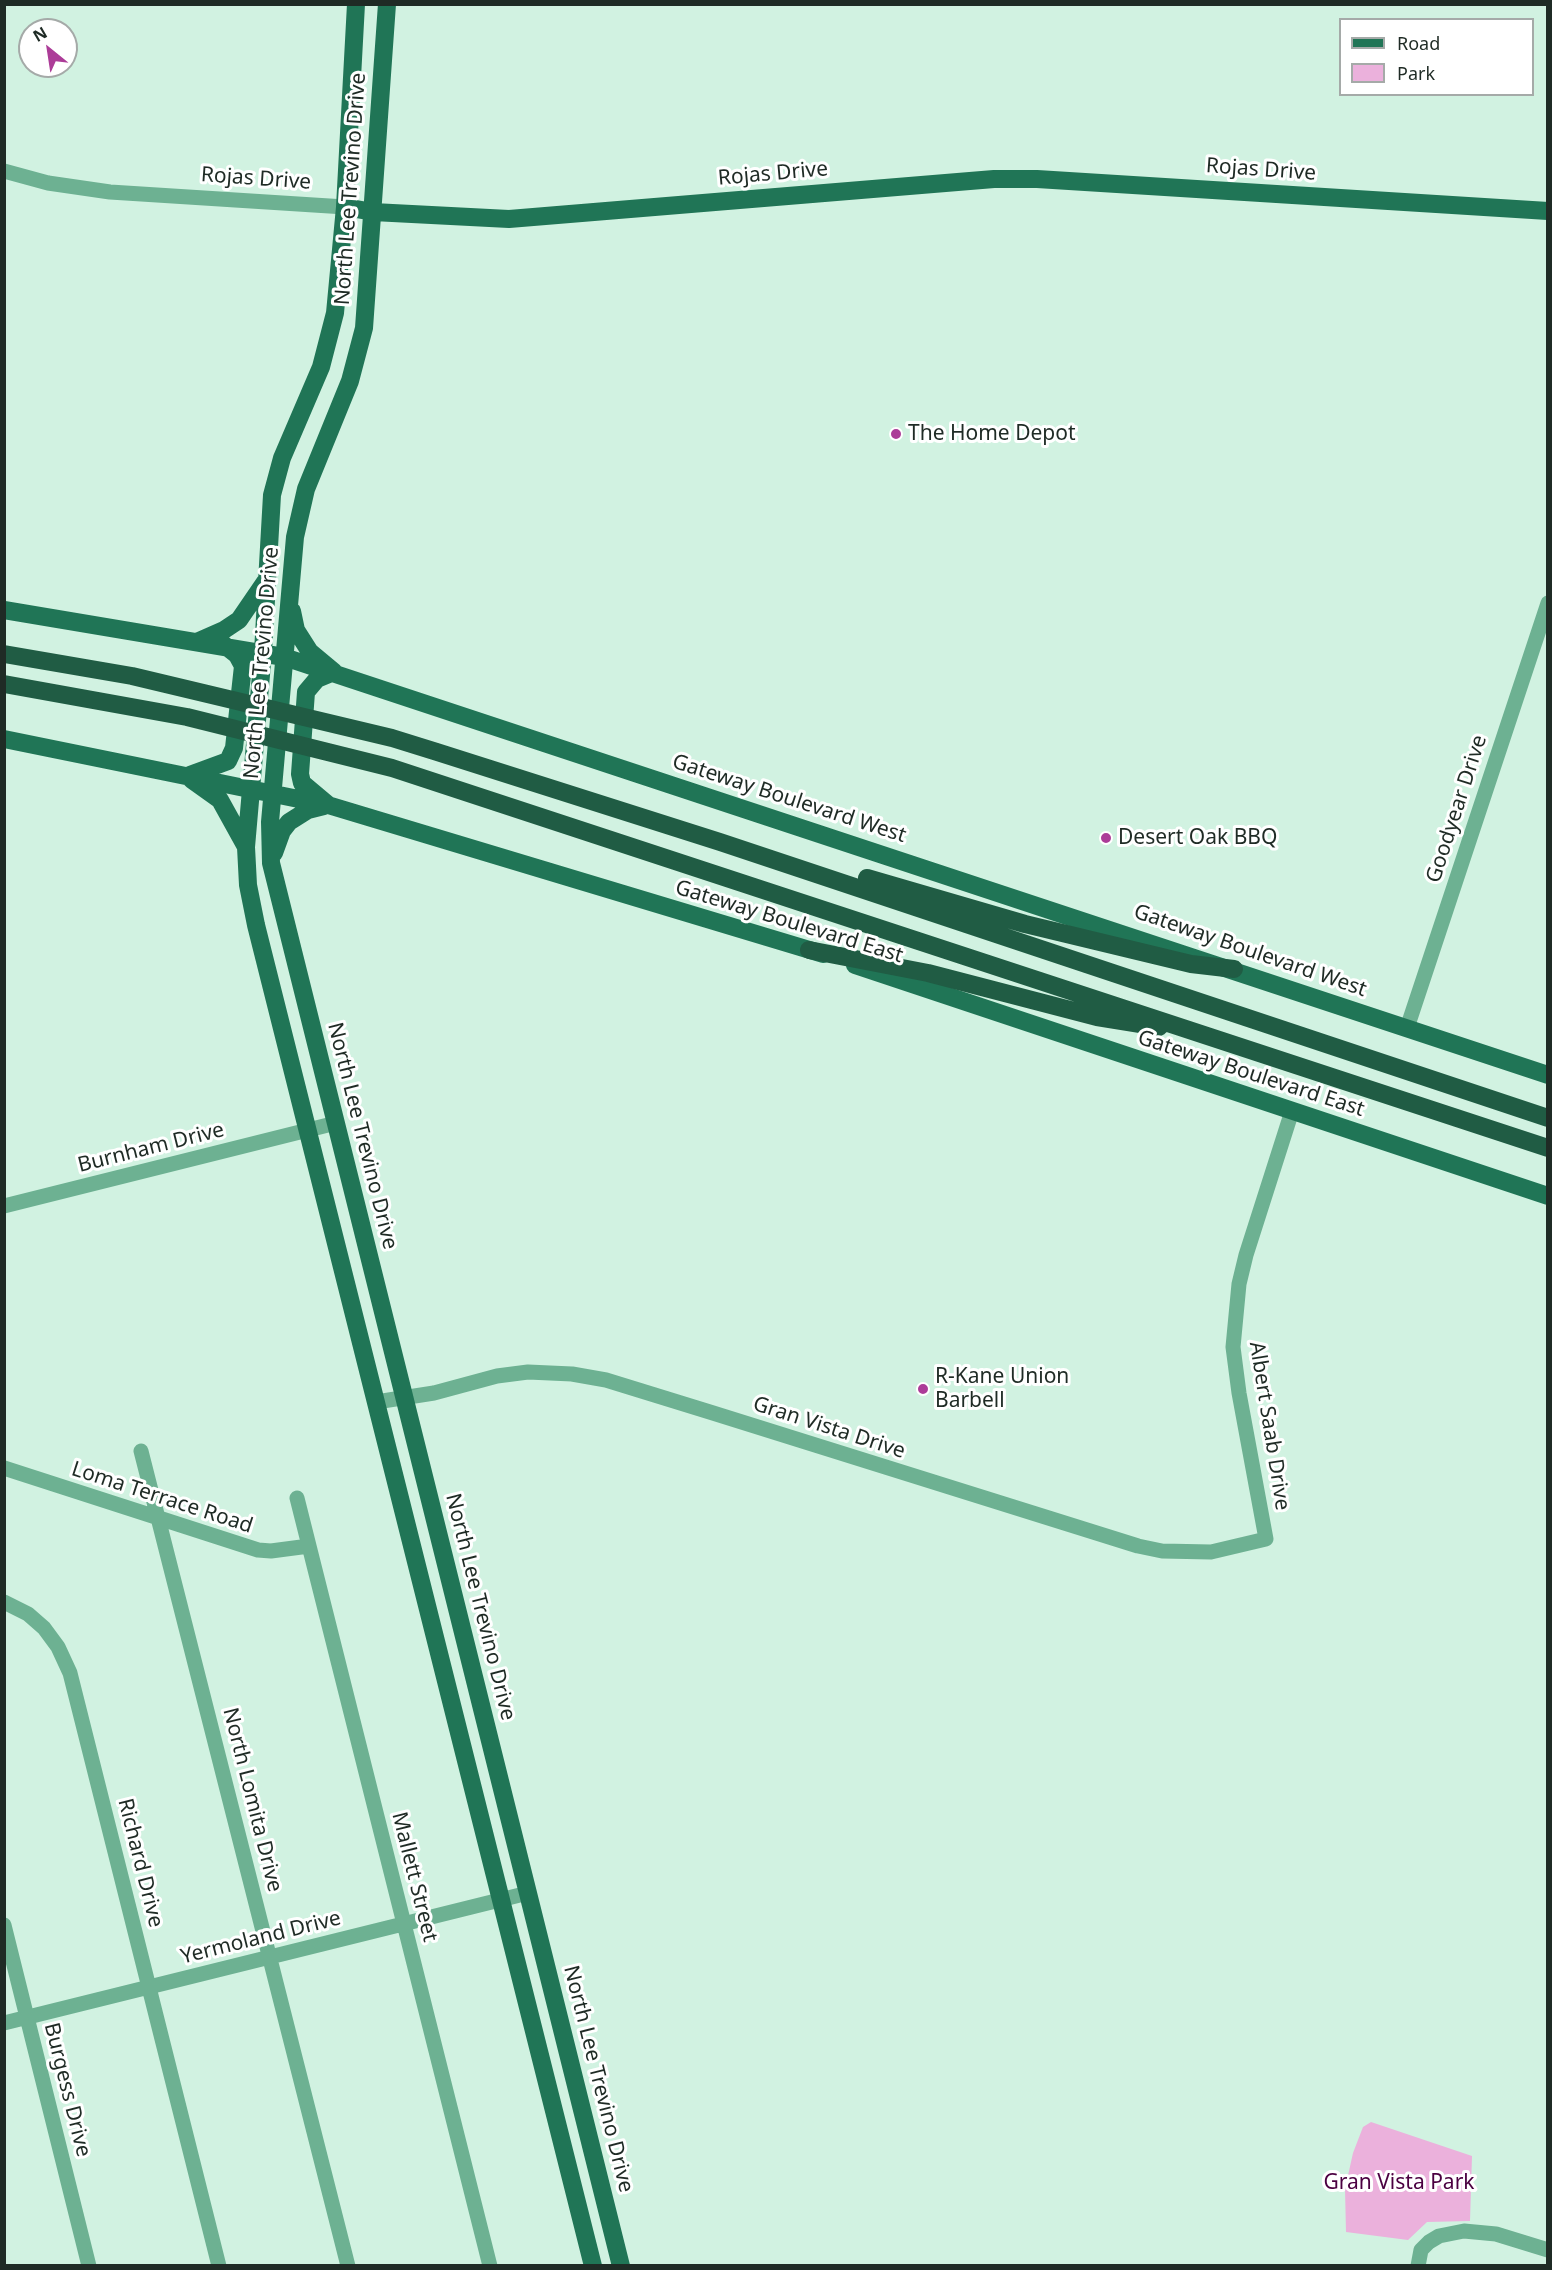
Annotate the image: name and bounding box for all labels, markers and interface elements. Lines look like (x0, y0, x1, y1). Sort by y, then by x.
north arrow (18, 18, 78, 78)
legend (1339, 18, 1534, 96)
text: N (29, 21, 51, 47)
text: Road (1397, 31, 1440, 55)
text: Park (1397, 61, 1435, 85)
street label: North Lee Trevino Drive (330, 72, 372, 306)
street label: Rojas Drive (1205, 154, 1317, 186)
street label: Rojas Drive (717, 157, 829, 191)
street label: Rojas Drive (200, 163, 312, 195)
place label: The Home Depot (908, 421, 1076, 447)
marker: The Home Depot (889, 427, 903, 441)
street label: North Lee Trevino Drive (239, 546, 285, 780)
street label: Goodyear Drive (1421, 732, 1493, 886)
street label: Gateway Boulevard West (669, 749, 909, 849)
place label: Desert Oak BBQ (1118, 825, 1277, 851)
marker: Desert Oak BBQ (1099, 831, 1113, 845)
street label: Gateway Boulevard East (672, 875, 906, 969)
street label: Gateway Boulevard West (1130, 899, 1370, 1003)
street label: North Lee Trevino Drive (322, 1020, 402, 1252)
street label: Gateway Boulevard East (1134, 1025, 1368, 1123)
street label: Burnham Drive (75, 1118, 227, 1178)
street label: Albert Saab Drive (1243, 1340, 1295, 1512)
place label: R-Kane Union Barbell (935, 1364, 1069, 1414)
marker: R-Kane Union Barbell (916, 1382, 930, 1396)
street label: Gran Vista Drive (750, 1392, 908, 1464)
street label: Loma Terrace Road (68, 1457, 256, 1539)
street label: North Lee Trevino Drive (440, 1491, 520, 1723)
street label: North Lomita Drive (217, 1705, 287, 1895)
street label: Richard Drive (112, 1796, 168, 1930)
street label: Mallett Street (386, 1810, 442, 1944)
street label: Yermoland Drive (178, 1906, 344, 1970)
street label: North Lee Trevino Drive (558, 1963, 638, 2195)
street label: Burgess Drive (38, 2020, 96, 2160)
park label: Gran Vista Park (1323, 2170, 1475, 2196)

